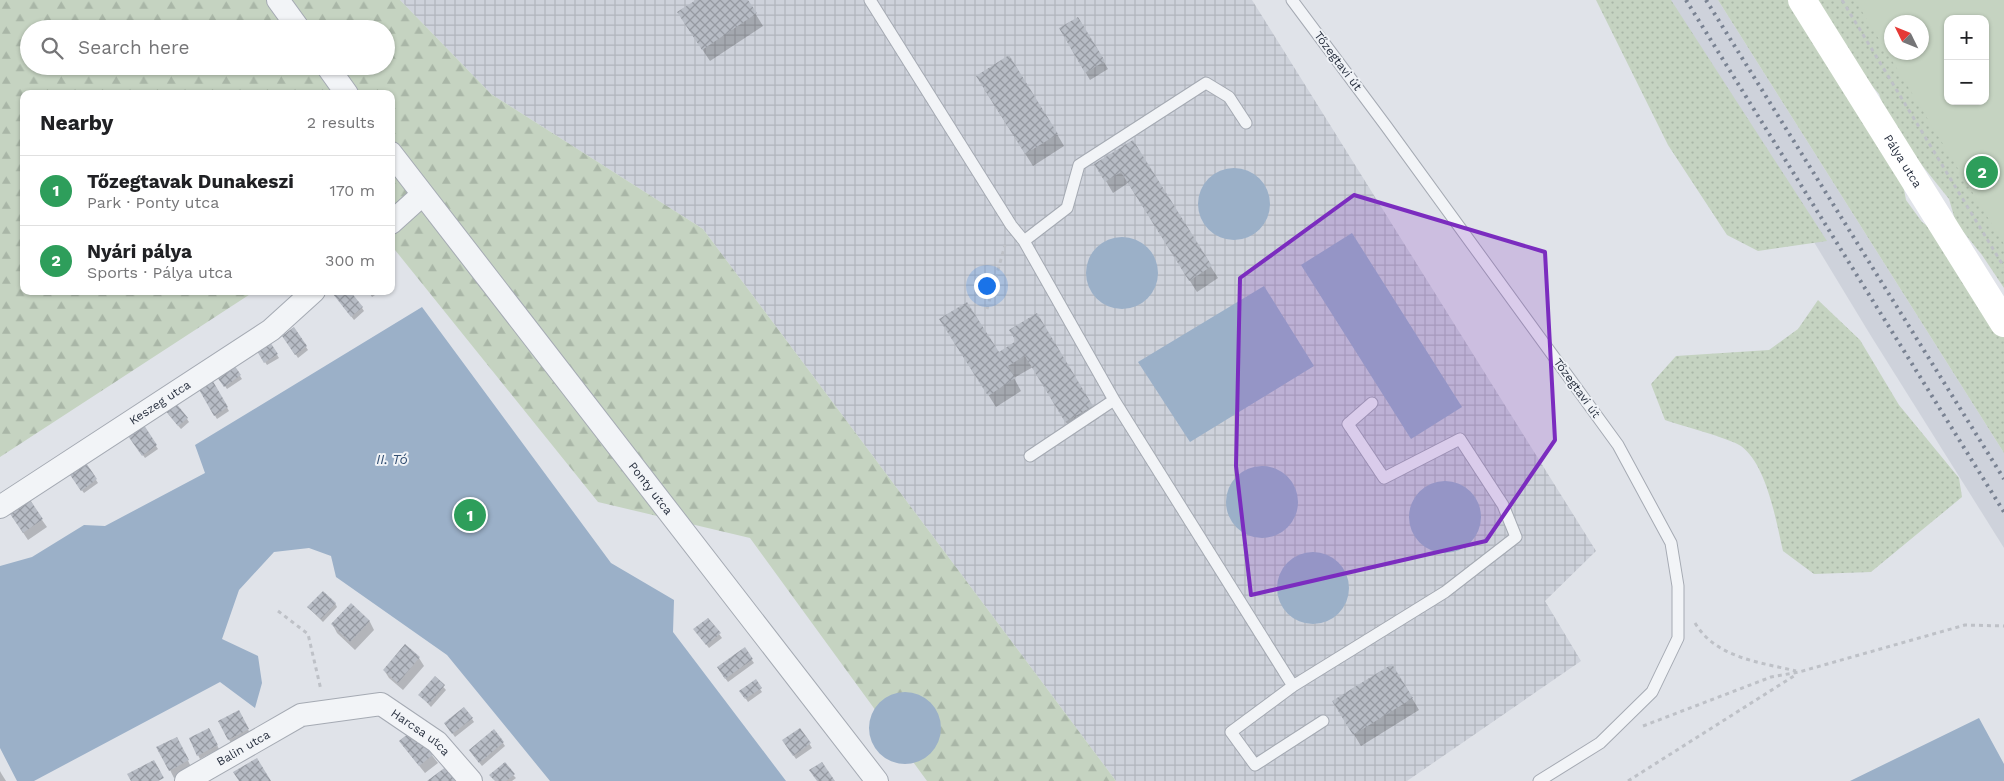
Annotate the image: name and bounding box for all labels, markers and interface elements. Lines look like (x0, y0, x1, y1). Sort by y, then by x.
north arrow (1884, 15, 1929, 60)
map controls (1944, 15, 1989, 105)
button: + (1944, 15, 1989, 60)
search box (20, 20, 395, 75)
street label: Tőzegtavi út (1311, 29, 1365, 93)
icon: search (38, 34, 66, 62)
text: Search here (78, 36, 189, 59)
button: − (1944, 60, 1989, 105)
text: Nearby (40, 110, 113, 135)
text: 2 results (307, 113, 375, 132)
street label: Pálya utca (1881, 132, 1925, 190)
pin: 2 (1966, 153, 1998, 191)
text: Tőzegtavak Dunakeszi (87, 170, 294, 193)
text: 1 (53, 181, 59, 200)
text: 170 m (329, 181, 375, 200)
text: Park · Ponty utca (87, 193, 219, 212)
text: Nyári pálya (87, 240, 192, 263)
text: 2 (51, 251, 61, 270)
text: 300 m (325, 251, 375, 270)
text: Sports · Pálya utca (87, 263, 233, 282)
your location (974, 273, 1000, 299)
street label: Tőzegtavi út (1551, 355, 1603, 421)
street label: Keszeg utca (127, 377, 193, 428)
water label: II. Tó (376, 451, 408, 467)
street label: Ponty utca (626, 459, 675, 518)
pin: 1 (454, 496, 486, 534)
street label: Harcsa utca (388, 706, 453, 759)
street label: Balin utca (214, 727, 273, 769)

